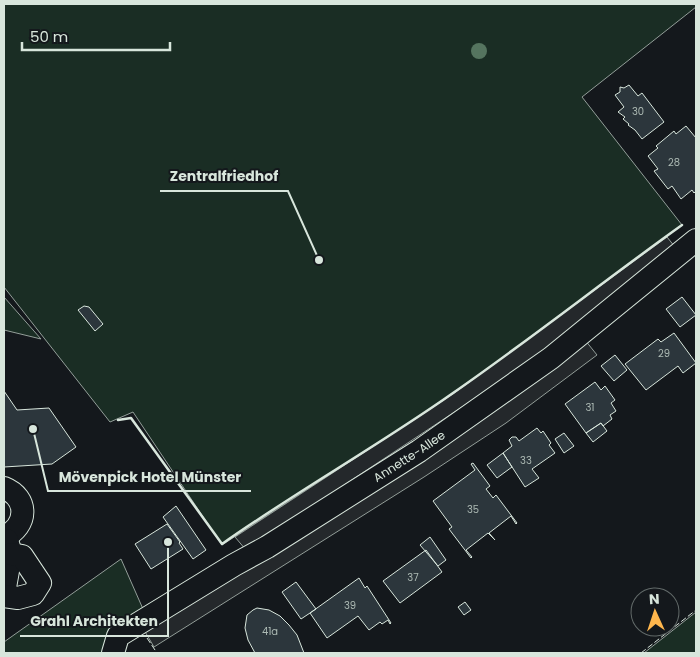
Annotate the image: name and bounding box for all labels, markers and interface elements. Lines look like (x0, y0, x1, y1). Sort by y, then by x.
scale bar (22, 20, 170, 52)
text: 50 m (30, 26, 68, 47)
house number: 30 (632, 104, 644, 119)
house number: 28 (668, 155, 680, 170)
callout: Zentralfriedhof (160, 162, 288, 191)
text: Zentralfriedhof (170, 166, 278, 186)
house number: 29 (658, 346, 670, 361)
house number: 31 (585, 400, 595, 415)
street label: Annette-Allee (370, 426, 448, 486)
house number: 33 (520, 453, 532, 468)
callout: Mövenpick Hotel Münster (48, 462, 251, 491)
text: Mövenpick Hotel Münster (59, 467, 241, 487)
house number: 35 (467, 502, 479, 517)
house number: 37 (407, 570, 419, 585)
north arrow (630, 587, 680, 637)
text: N (649, 589, 660, 609)
house number: 39 (344, 598, 356, 613)
callout: Grahl Architekten (20, 607, 168, 636)
text: Grahl Architekten (30, 611, 158, 631)
house number: 41a (262, 624, 278, 639)

